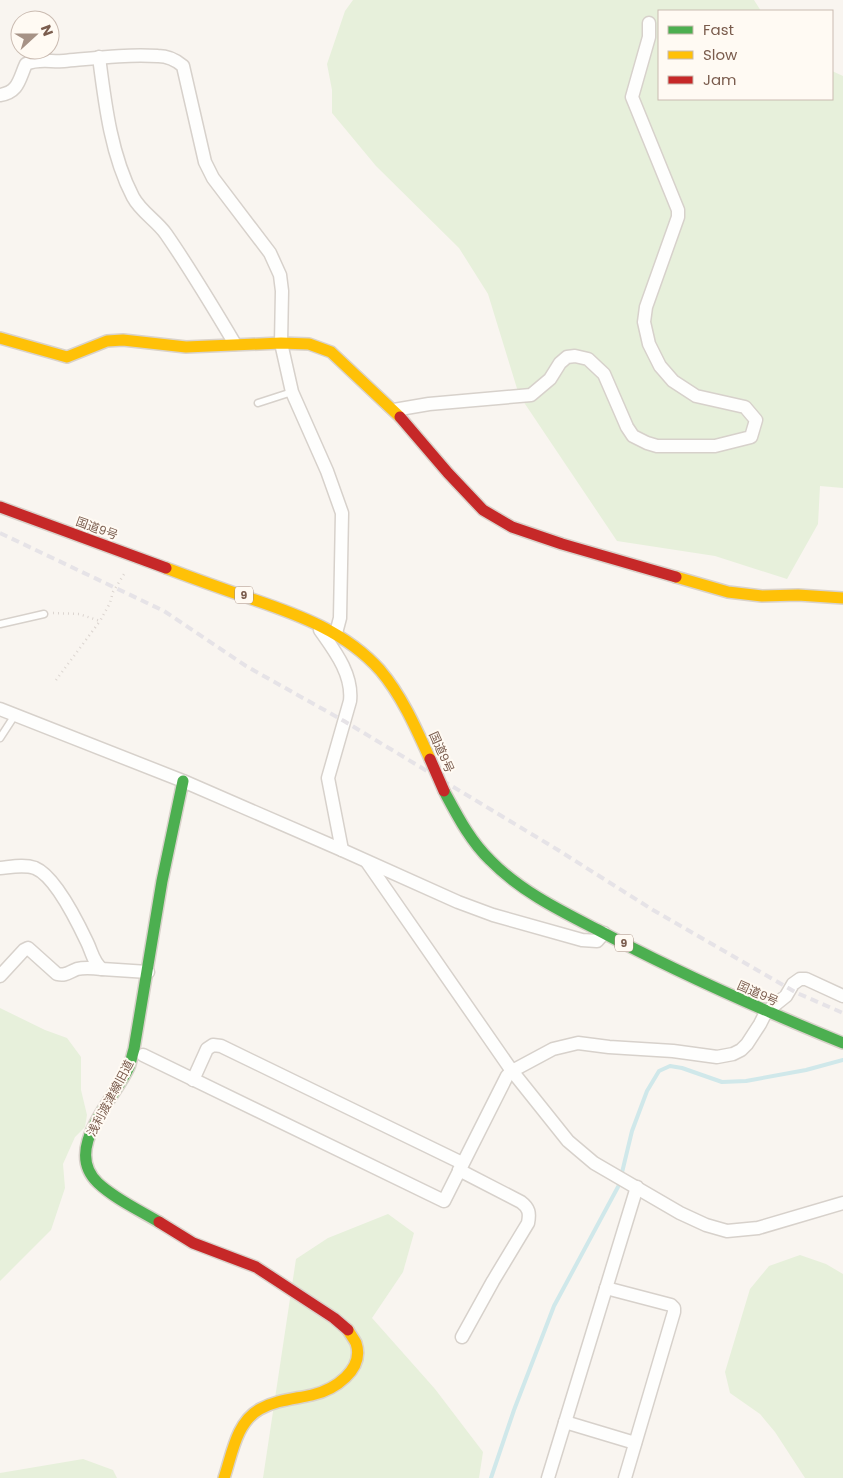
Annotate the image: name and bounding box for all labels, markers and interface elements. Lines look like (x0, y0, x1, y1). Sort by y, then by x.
north arrow (10, 10, 60, 60)
legend (658, 10, 833, 100)
text: Fast (703, 19, 734, 40)
text: N (36, 22, 58, 39)
text: Slow (703, 44, 738, 65)
text: Jam (703, 69, 737, 90)
street label: 国道9号 (74, 513, 120, 543)
road number: 9 (235, 586, 253, 604)
street label: 国道9号 (425, 729, 459, 775)
road number: 9 (615, 934, 633, 951)
street label: 国道9号 (735, 976, 781, 1010)
street label: 浅利渡津線旧道 (83, 1057, 137, 1139)

